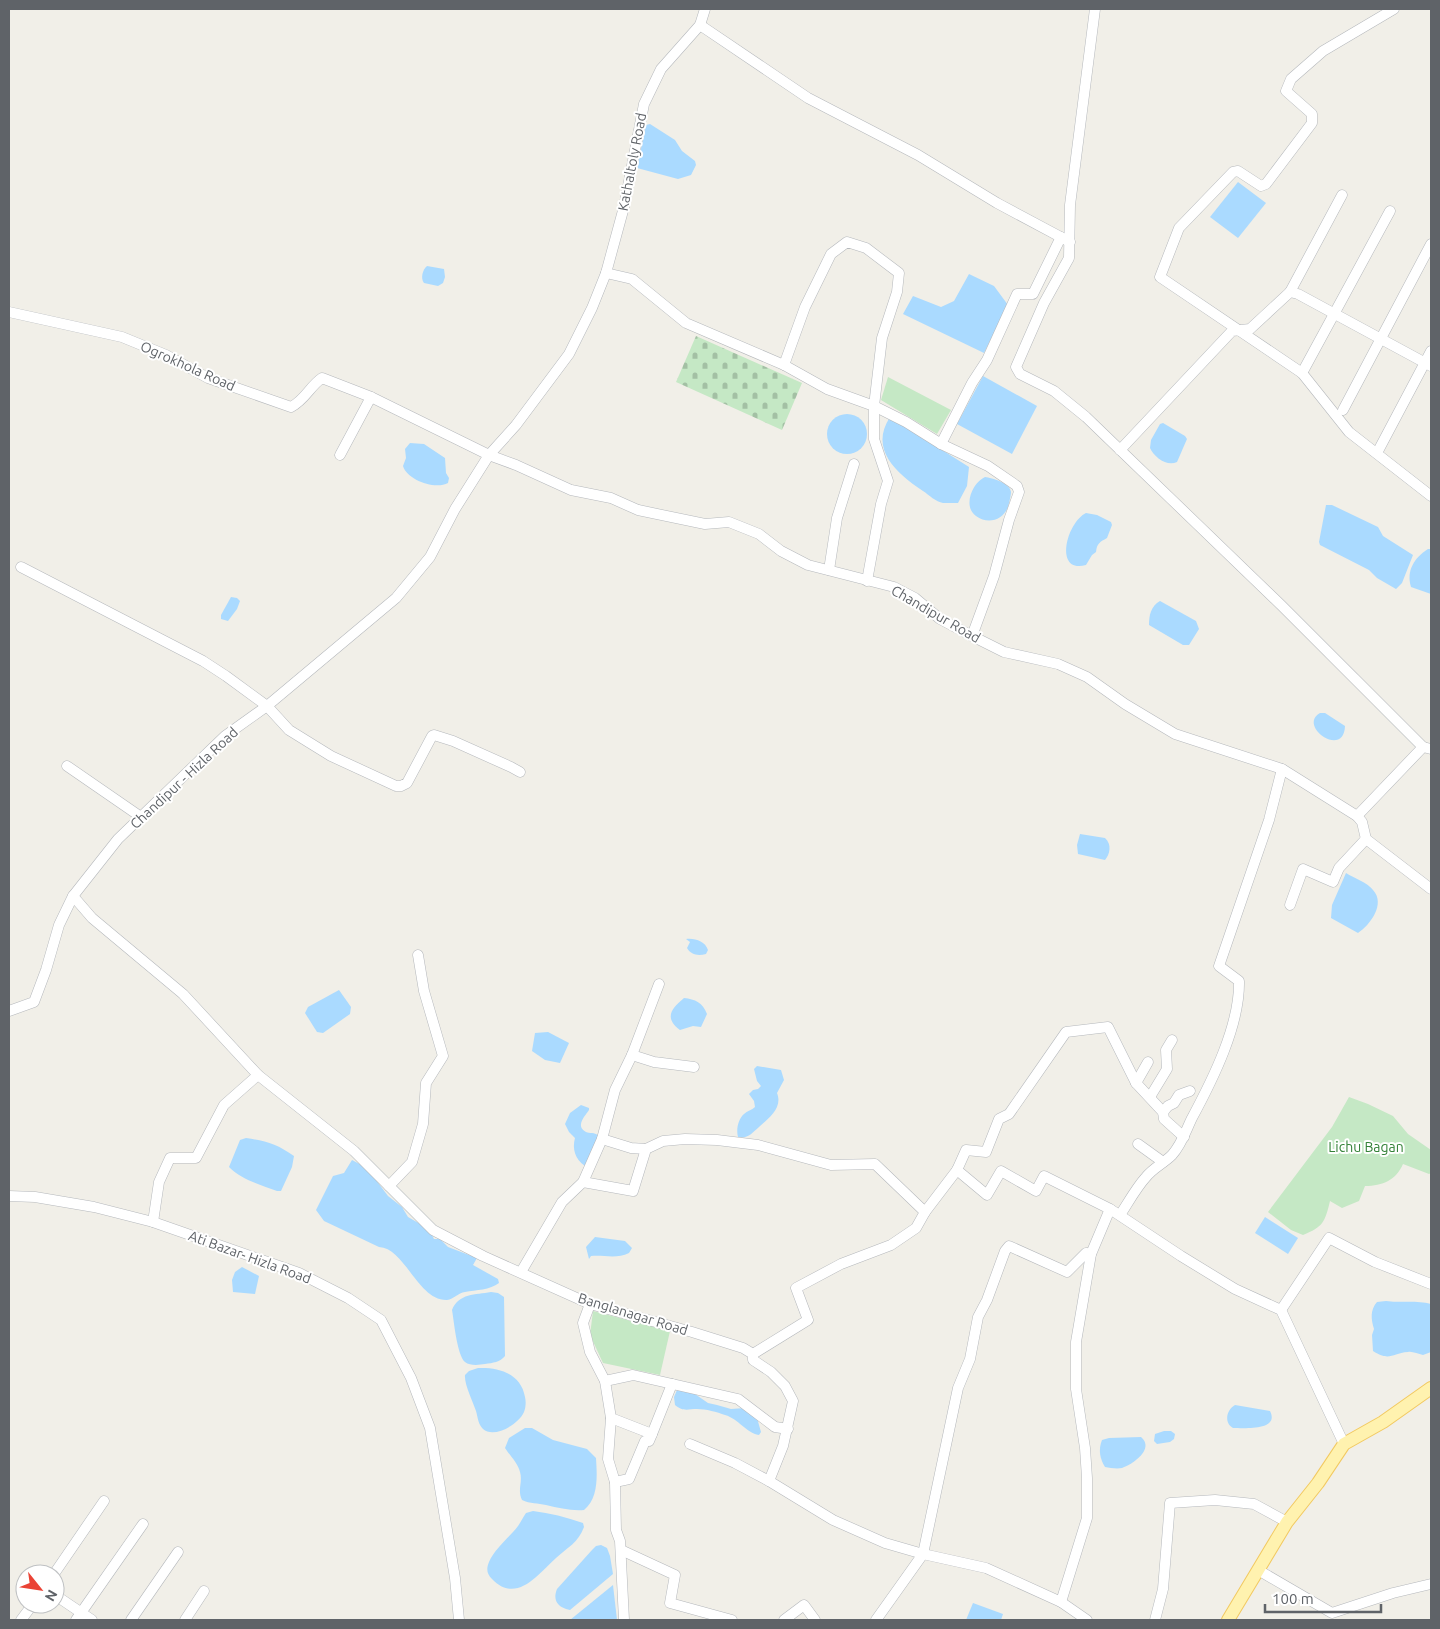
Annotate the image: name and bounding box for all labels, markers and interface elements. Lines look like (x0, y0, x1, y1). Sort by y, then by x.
street label: Kathaltoly Road (615, 112, 649, 212)
street label: Ogrokhola Road (138, 338, 238, 394)
street label: Chandipur Road (889, 582, 983, 646)
street label: Chandipur - Hizla Road (127, 724, 241, 832)
park label: Lichu Bagan (1328, 1139, 1404, 1155)
street label: Ati Bazar- Hizla Road (187, 1227, 313, 1287)
street label: Banglanagar Road (576, 1290, 690, 1338)
north arrow (15, 1564, 65, 1614)
scale bar (1265, 1582, 1381, 1614)
text: N (42, 1587, 61, 1604)
text: 100 m (1272, 1590, 1314, 1607)

